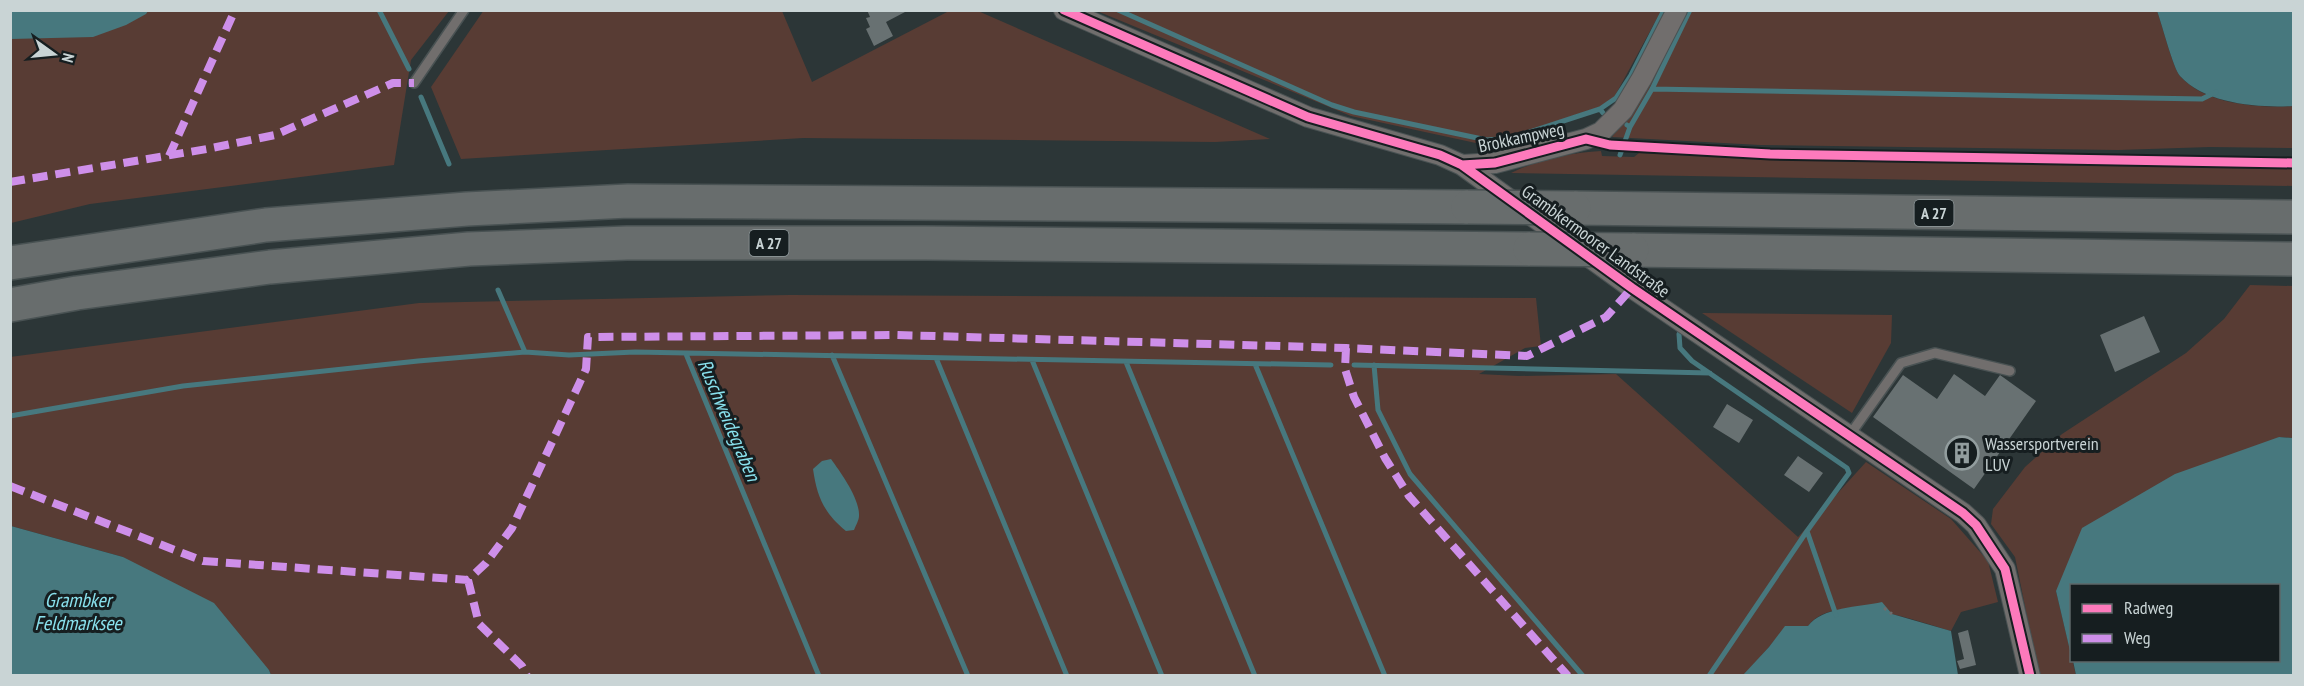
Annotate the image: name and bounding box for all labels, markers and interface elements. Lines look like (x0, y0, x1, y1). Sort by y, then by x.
north arrow (24, 24, 84, 84)
text: N (58, 51, 79, 65)
street label: Brokkampweg (1476, 117, 1566, 157)
street label: Grambkermoorer Landstraße (1517, 180, 1675, 302)
road number: A 27 (1914, 200, 1954, 226)
road number: A 27 (750, 230, 788, 256)
water label: Ruschweidegraben (692, 355, 767, 486)
place label: Wassersportverein LUV (1985, 432, 2099, 476)
building icon: Wassersportverein LUV (1944, 435, 1980, 471)
legend (2070, 584, 2280, 662)
water label: Grambker Feldmarksee (34, 587, 123, 636)
text: Radweg (2124, 596, 2173, 619)
text: Weg (2124, 626, 2151, 649)

